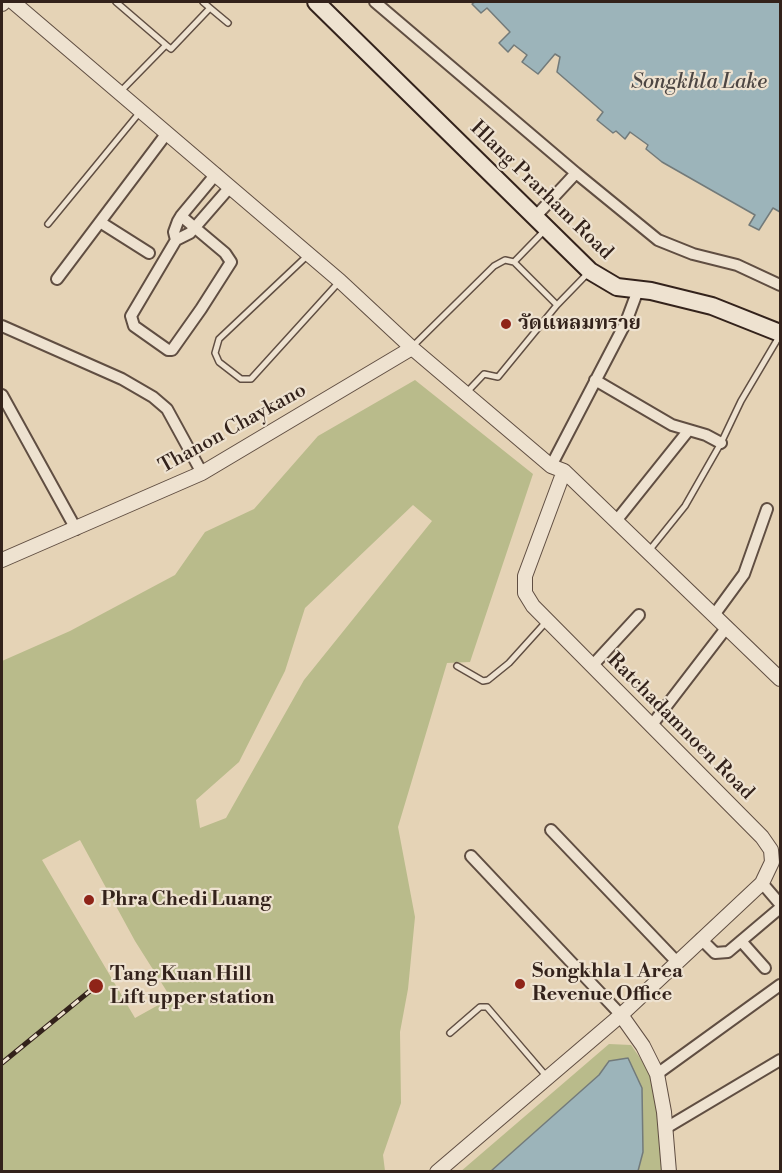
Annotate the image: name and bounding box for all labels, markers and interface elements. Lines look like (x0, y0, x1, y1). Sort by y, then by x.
water label: Songkhla Lake (631, 70, 767, 96)
street label: Hlang Prarham Road (465, 117, 617, 265)
place label: วัดแหลมทราย (518, 312, 641, 336)
marker: วัดแหลมทราย (499, 317, 513, 331)
street label: Thanon Chaykano (155, 379, 311, 479)
street label: Ratchadamnoen Road (602, 649, 758, 805)
place label: Phra Chedi Luang (101, 888, 271, 912)
marker: Phra Chedi Luang (82, 893, 96, 907)
place label: Songkhla 1 Area Revenue Office (532, 960, 683, 1007)
place label: Tang Kuan Hill Lift upper station (110, 963, 275, 1010)
marker: Tang Kuan Hill Lift upper station (87, 977, 105, 995)
marker: Songkhla 1 Area Revenue Office (513, 977, 527, 991)

